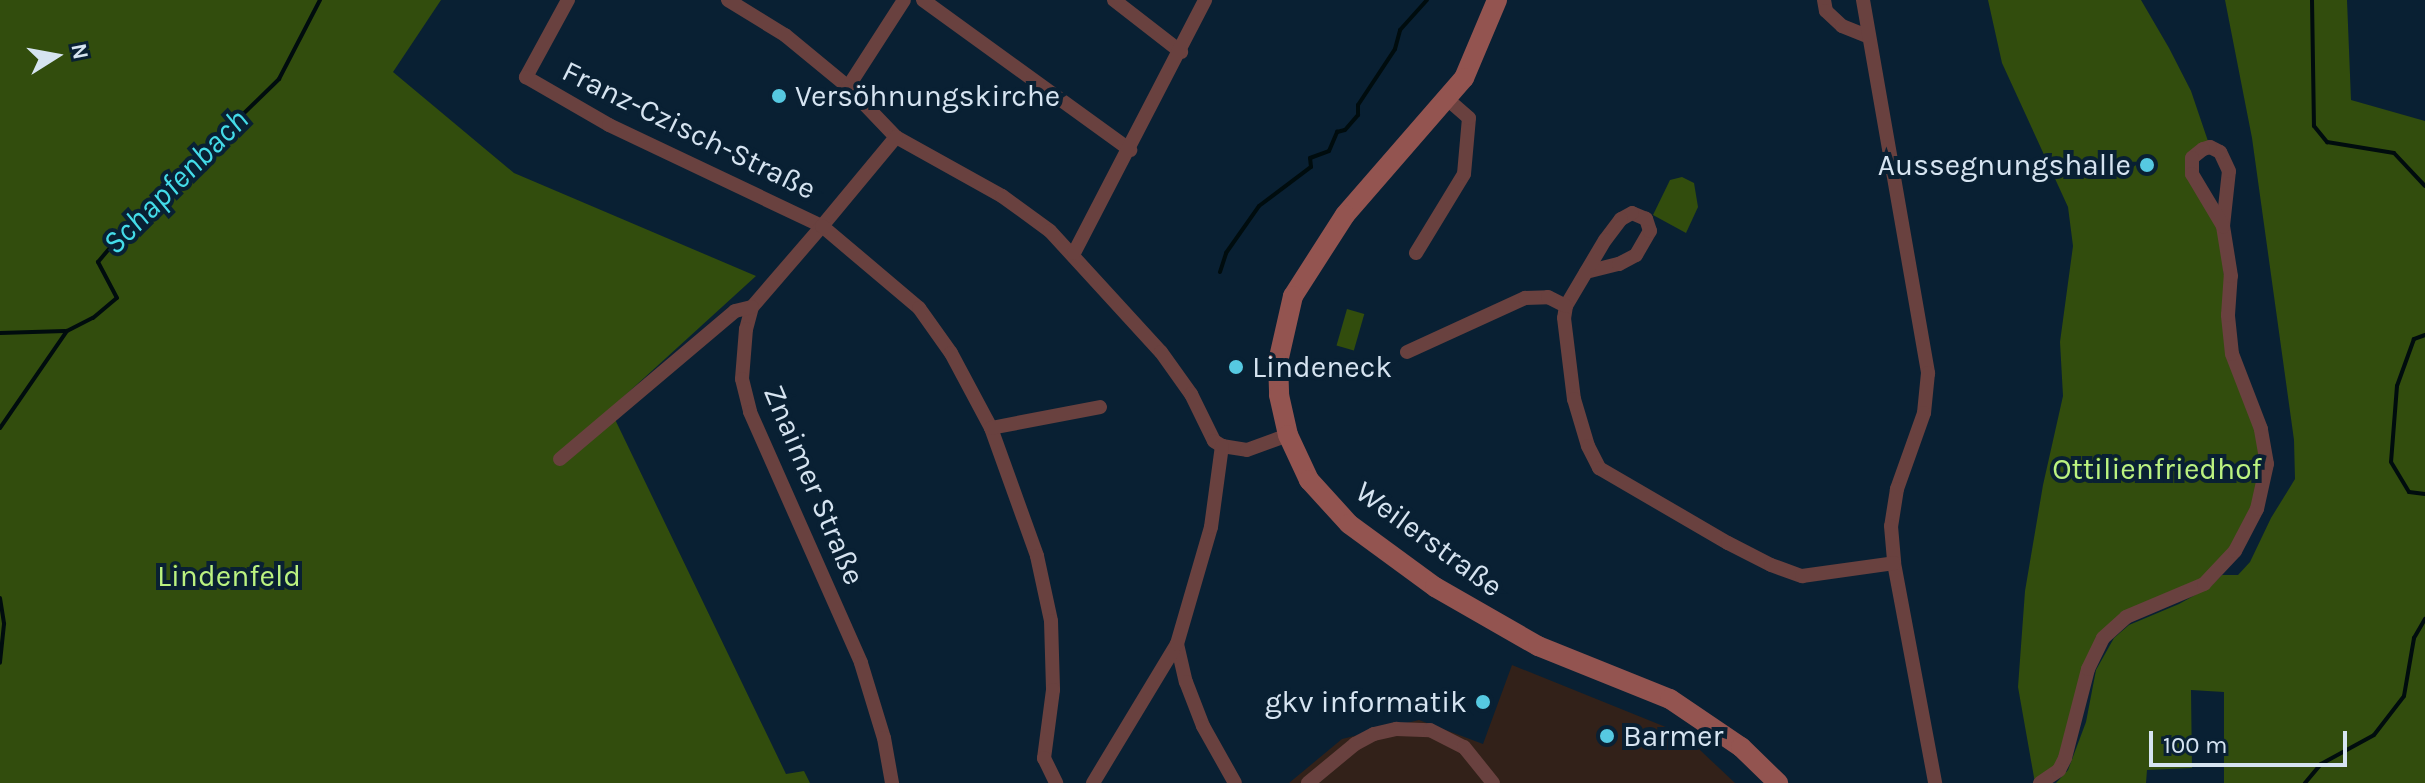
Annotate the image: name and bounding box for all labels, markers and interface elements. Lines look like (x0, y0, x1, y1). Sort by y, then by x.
north arrow (16, 16, 96, 96)
text: N (65, 41, 94, 62)
street label: Franz-Czisch-Straße (556, 53, 822, 207)
place label: Versöhnungskirche (795, 78, 1060, 114)
marker: Versöhnungskirche (770, 87, 788, 105)
water label: Schapfenbach (95, 101, 257, 263)
place label: Aussegnungshalle (1878, 147, 2131, 183)
marker: Aussegnungshalle (2138, 156, 2156, 174)
place label: Lindeneck (1252, 349, 1392, 385)
marker: Lindeneck (1227, 358, 1245, 376)
street label: Znaimer Straße (756, 380, 872, 590)
park label: Ottilienfriedhof (2052, 451, 2262, 487)
street label: Weilerstraße (1348, 474, 1510, 604)
park label: Lindenfeld (157, 558, 301, 594)
place label: gkv informatik (1265, 684, 1467, 720)
marker: gkv informatik (1474, 693, 1492, 711)
scale bar (2153, 715, 2351, 765)
place label: Barmer (1623, 718, 1723, 754)
marker: Barmer (1598, 727, 1616, 745)
text: 100 m (2163, 731, 2228, 759)

